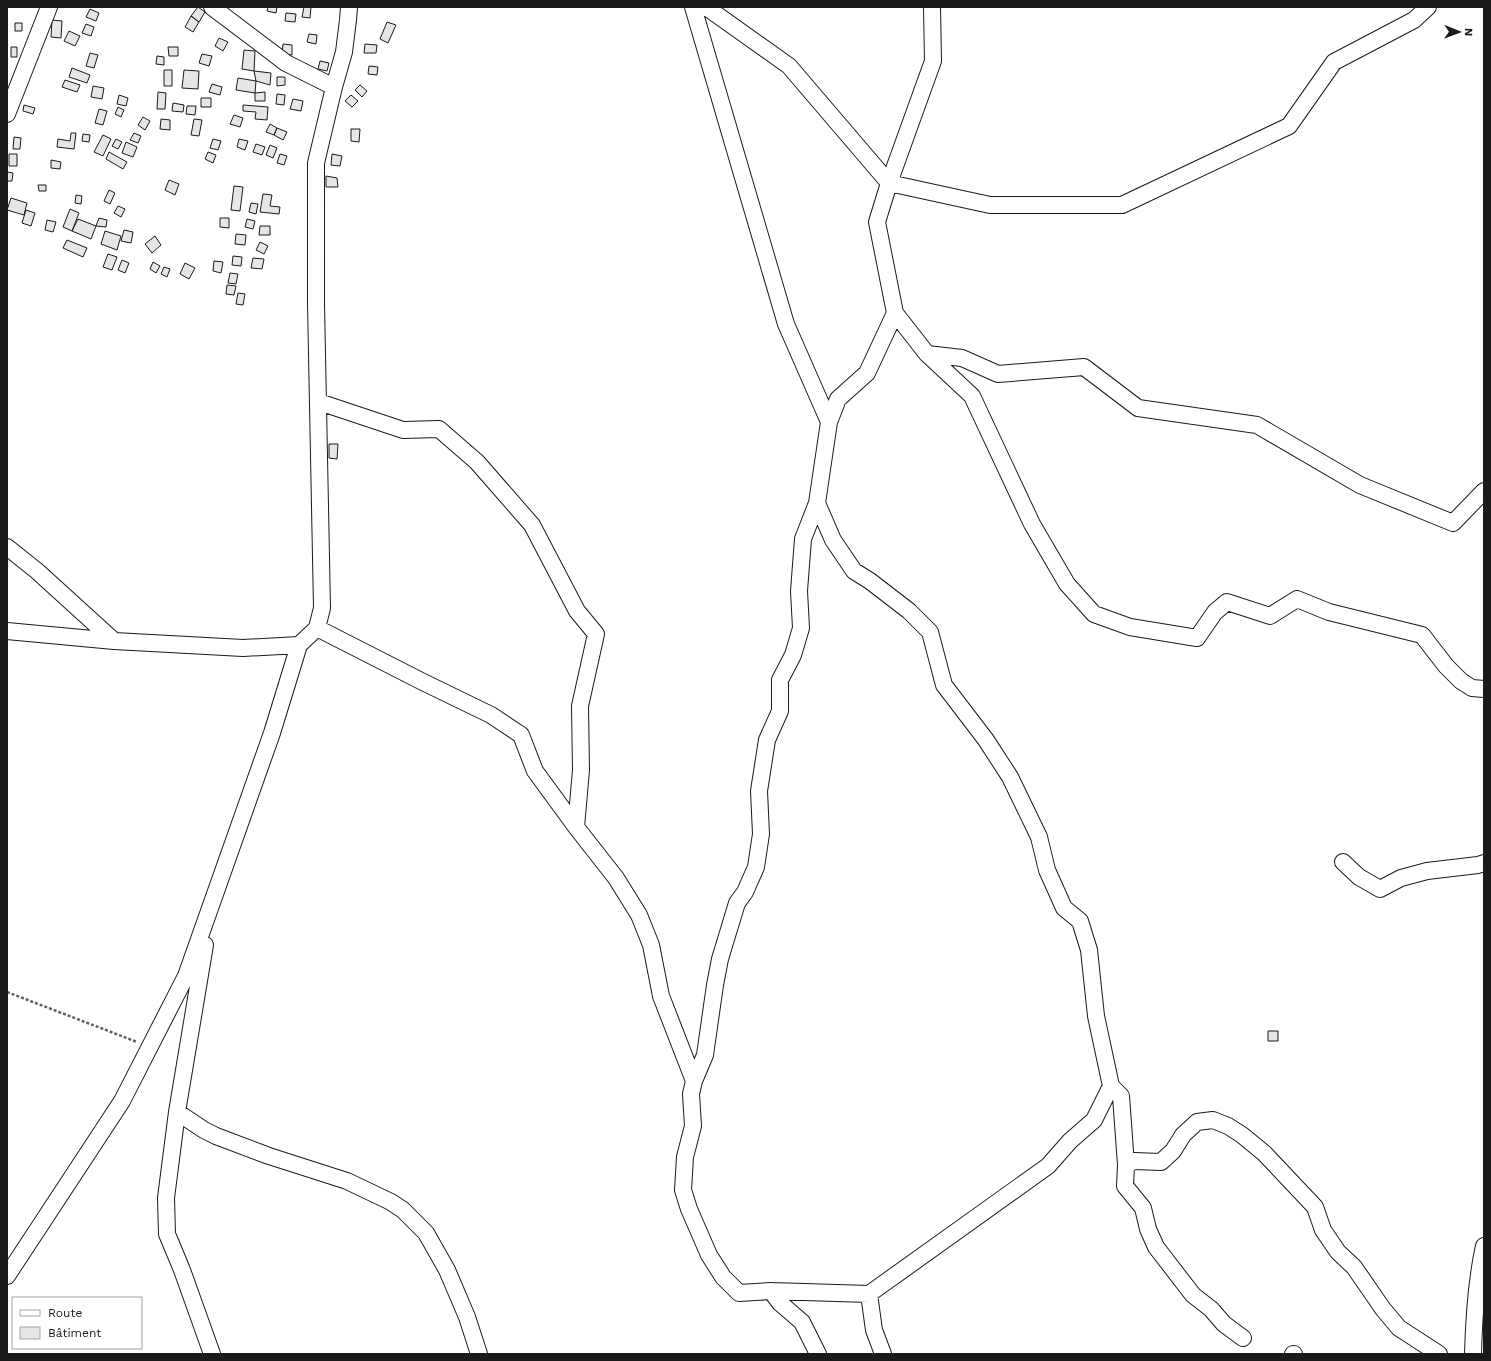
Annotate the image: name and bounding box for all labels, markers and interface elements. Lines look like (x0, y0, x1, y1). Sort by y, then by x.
north arrow (1439, 12, 1479, 52)
text: N (1462, 28, 1475, 36)
legend (12, 1297, 142, 1349)
text: Route (48, 1306, 82, 1320)
text: Bâtiment (48, 1326, 101, 1340)

